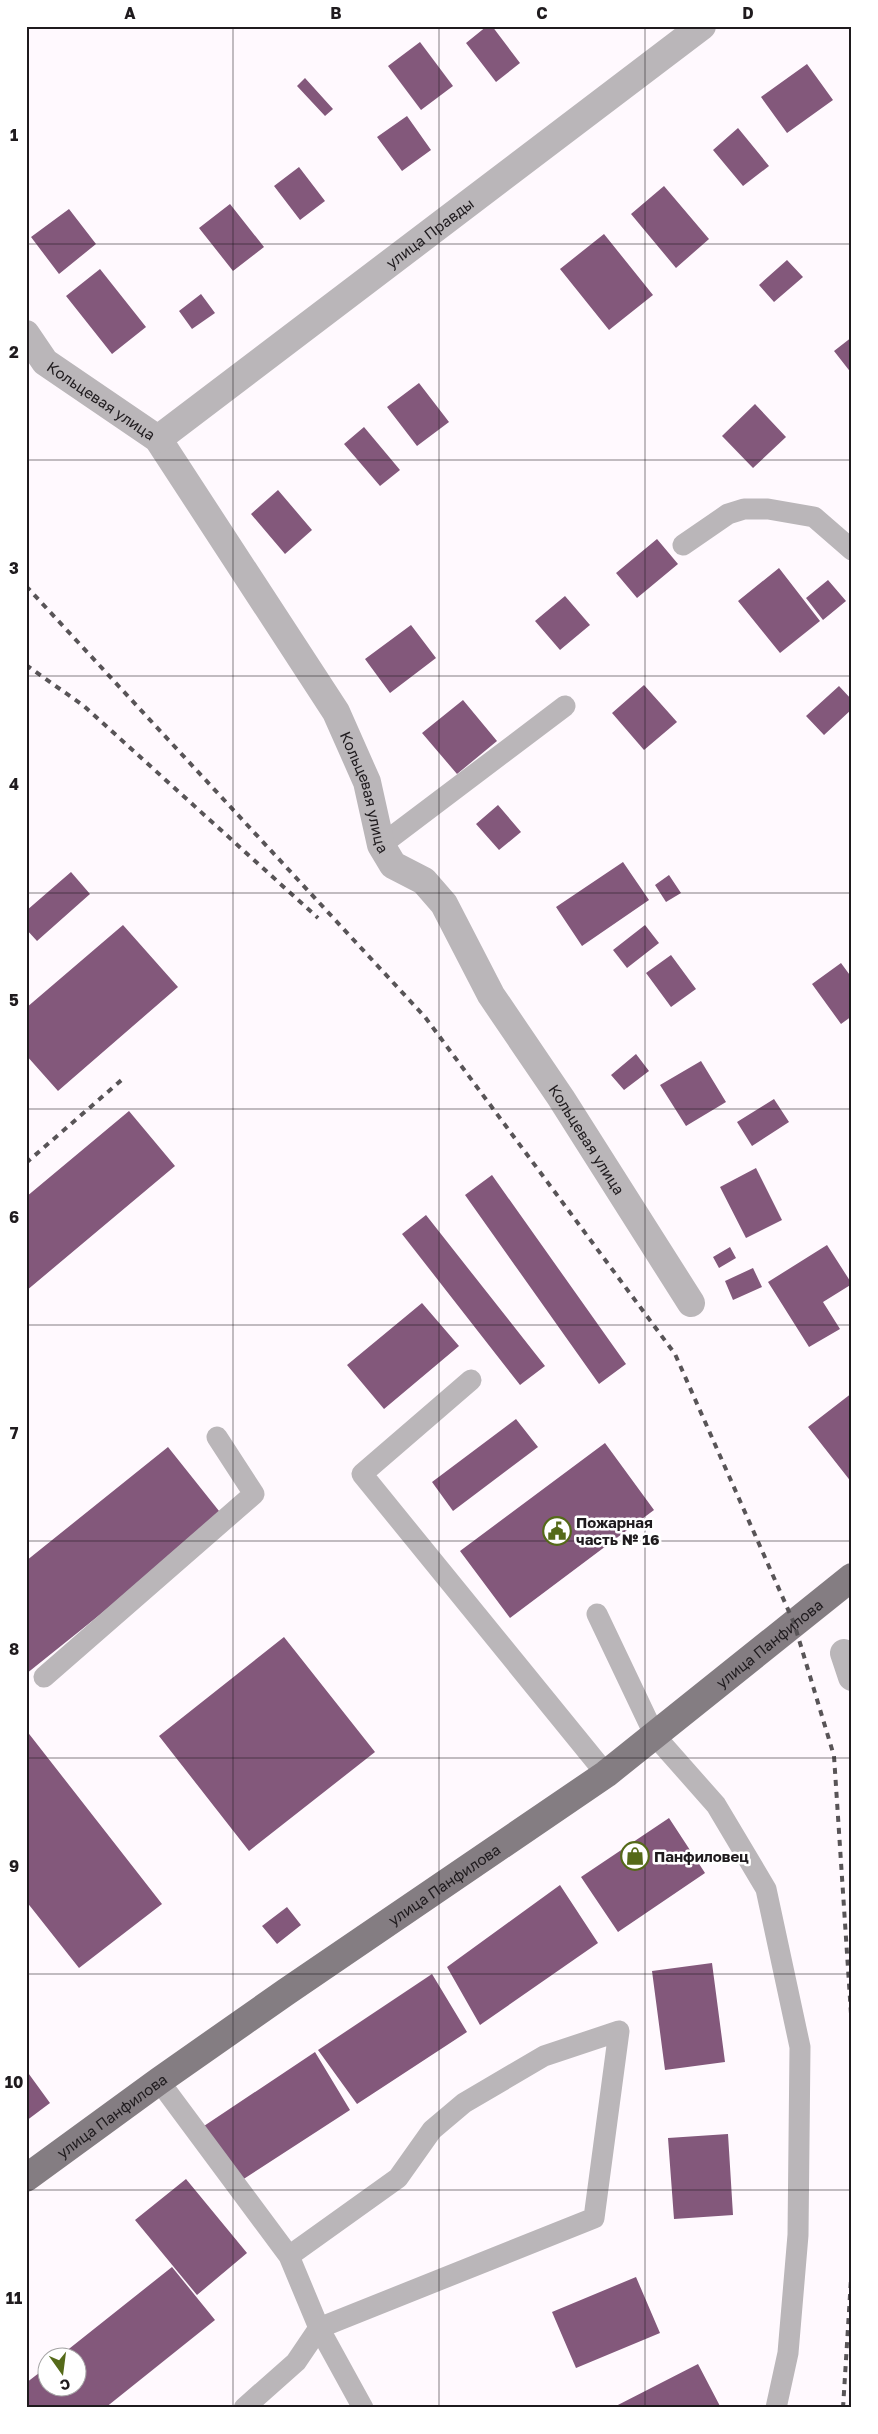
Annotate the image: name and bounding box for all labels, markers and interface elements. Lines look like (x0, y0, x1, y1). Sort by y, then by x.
text: A (124, 3, 136, 23)
text: B (330, 3, 342, 23)
text: C (536, 3, 548, 23)
text: D (742, 3, 754, 23)
text: 1 (10, 125, 18, 145)
street label: улица Правды (382, 194, 477, 272)
text: 2 (9, 342, 19, 362)
street label: Кольцевая улица (44, 357, 159, 444)
text: 3 (9, 558, 19, 578)
street label: Кольцевая улица (337, 728, 393, 856)
text: 4 (9, 774, 19, 794)
text: 5 (9, 990, 19, 1010)
street label: Кольцевая улица (545, 1081, 629, 1198)
text: 6 (9, 1207, 19, 1227)
text: 7 (10, 1423, 19, 1443)
place label: Пожарная часть № 16 (576, 1513, 659, 1548)
public building icon: Пожарная часть № 16 (542, 1516, 572, 1546)
street label: улица Панфилова (712, 1595, 826, 1691)
text: 8 (9, 1639, 19, 1659)
street label: улица Панфилова (385, 1840, 504, 1929)
shop icon: Панфиловец (620, 1841, 650, 1871)
place label: Панфиловец (654, 1847, 749, 1865)
text: 9 (9, 1856, 19, 1876)
street label: улица Панфилова (53, 2069, 170, 2162)
text: 10 (5, 2072, 23, 2092)
text: 11 (6, 2288, 22, 2308)
north arrow (38, 2346, 88, 2396)
text: С (58, 2376, 72, 2395)

